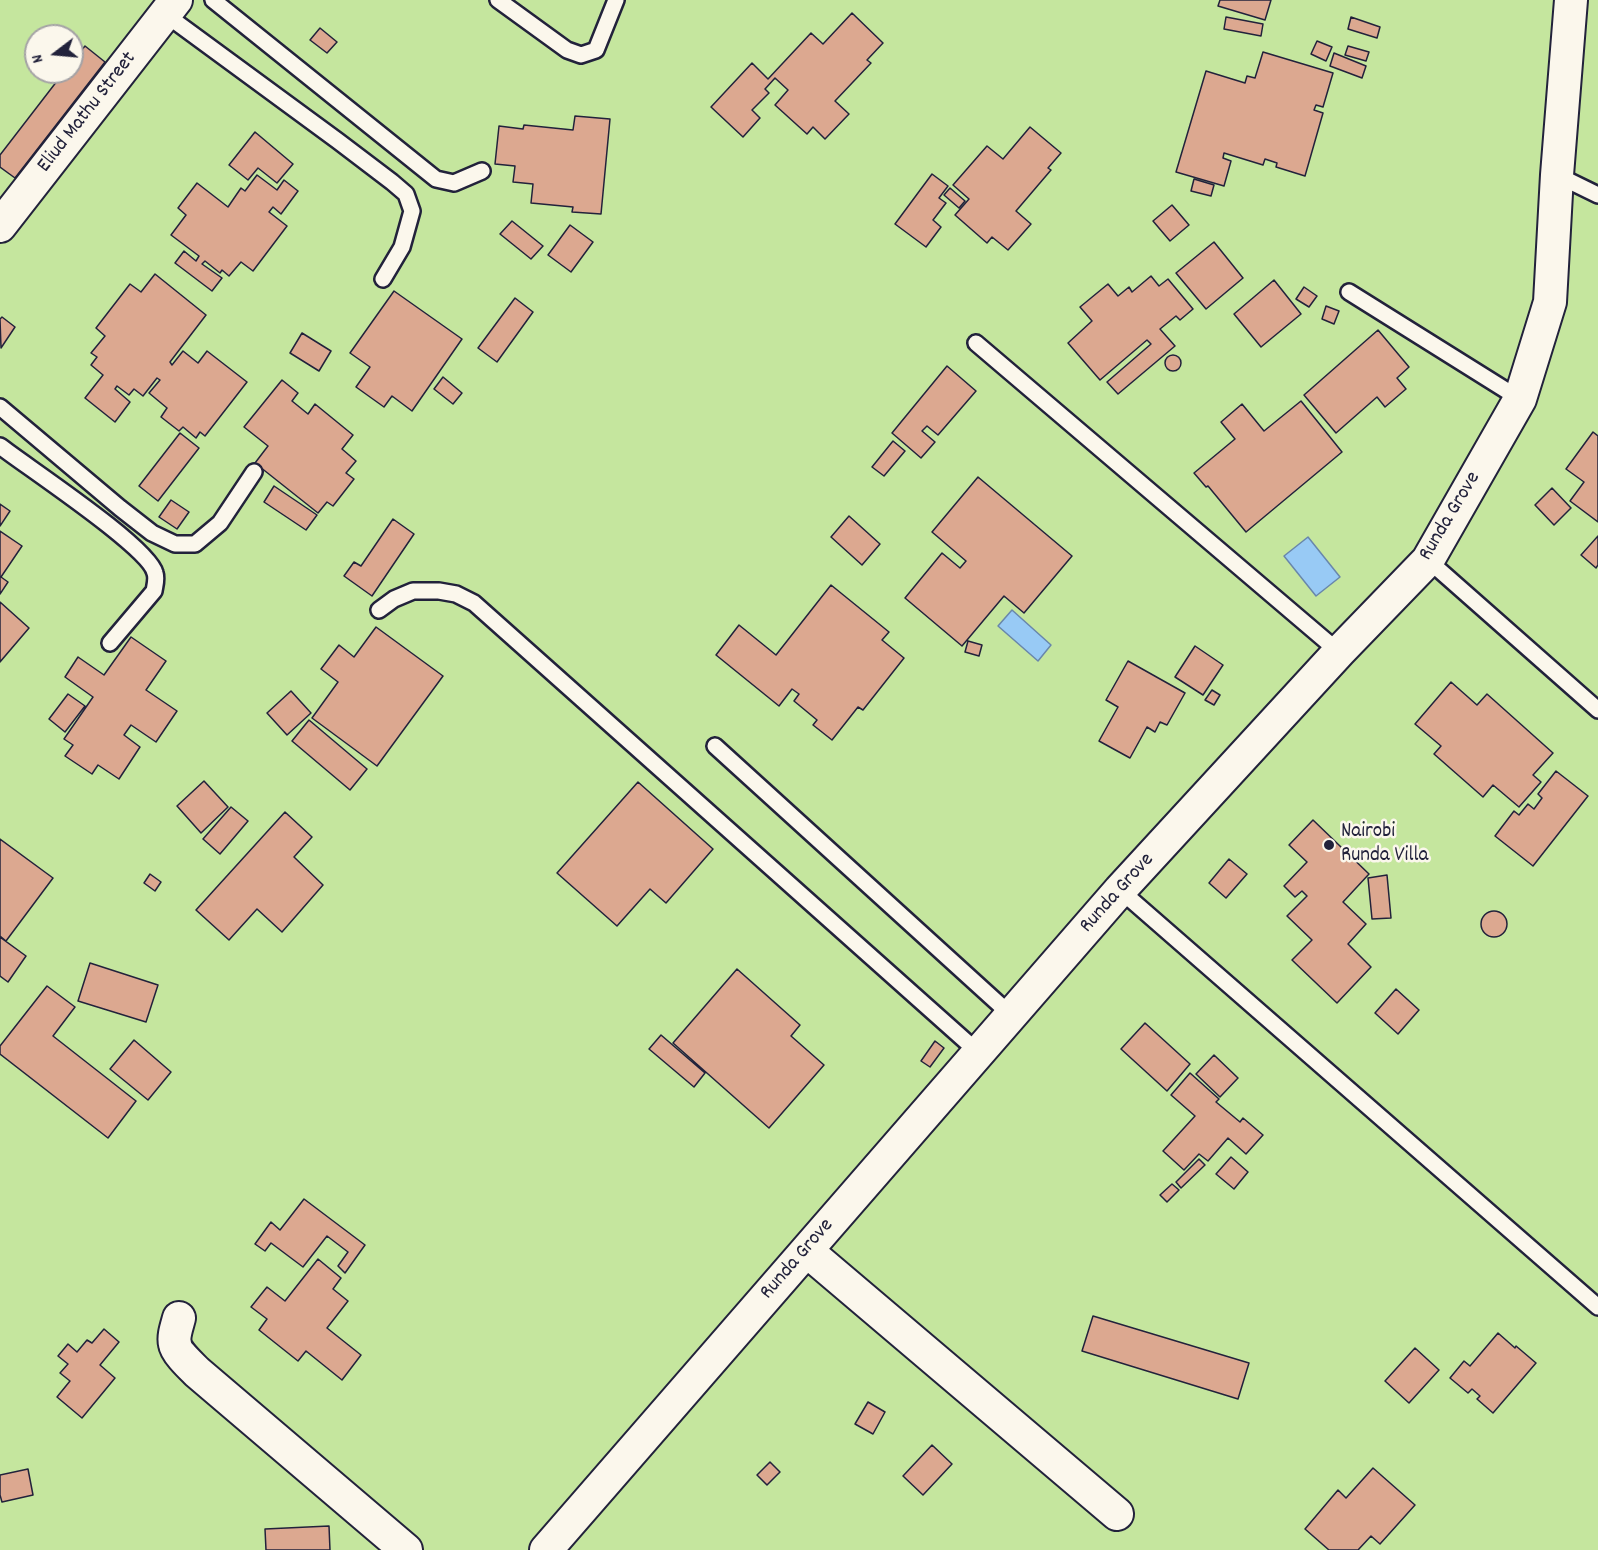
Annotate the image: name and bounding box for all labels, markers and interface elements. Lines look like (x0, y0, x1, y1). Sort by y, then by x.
north arrow (24, 24, 84, 84)
street label: Eliud Mathu Street (33, 48, 143, 178)
text: N (26, 52, 50, 66)
street label: Runda Grove (1415, 468, 1487, 566)
place label: Nairobi Runda Villa (1341, 820, 1428, 870)
marker: Nairobi Runda Villa (1322, 838, 1336, 852)
street label: Runda Grove (1075, 849, 1161, 939)
street label: Runda Grove (756, 1214, 840, 1306)

